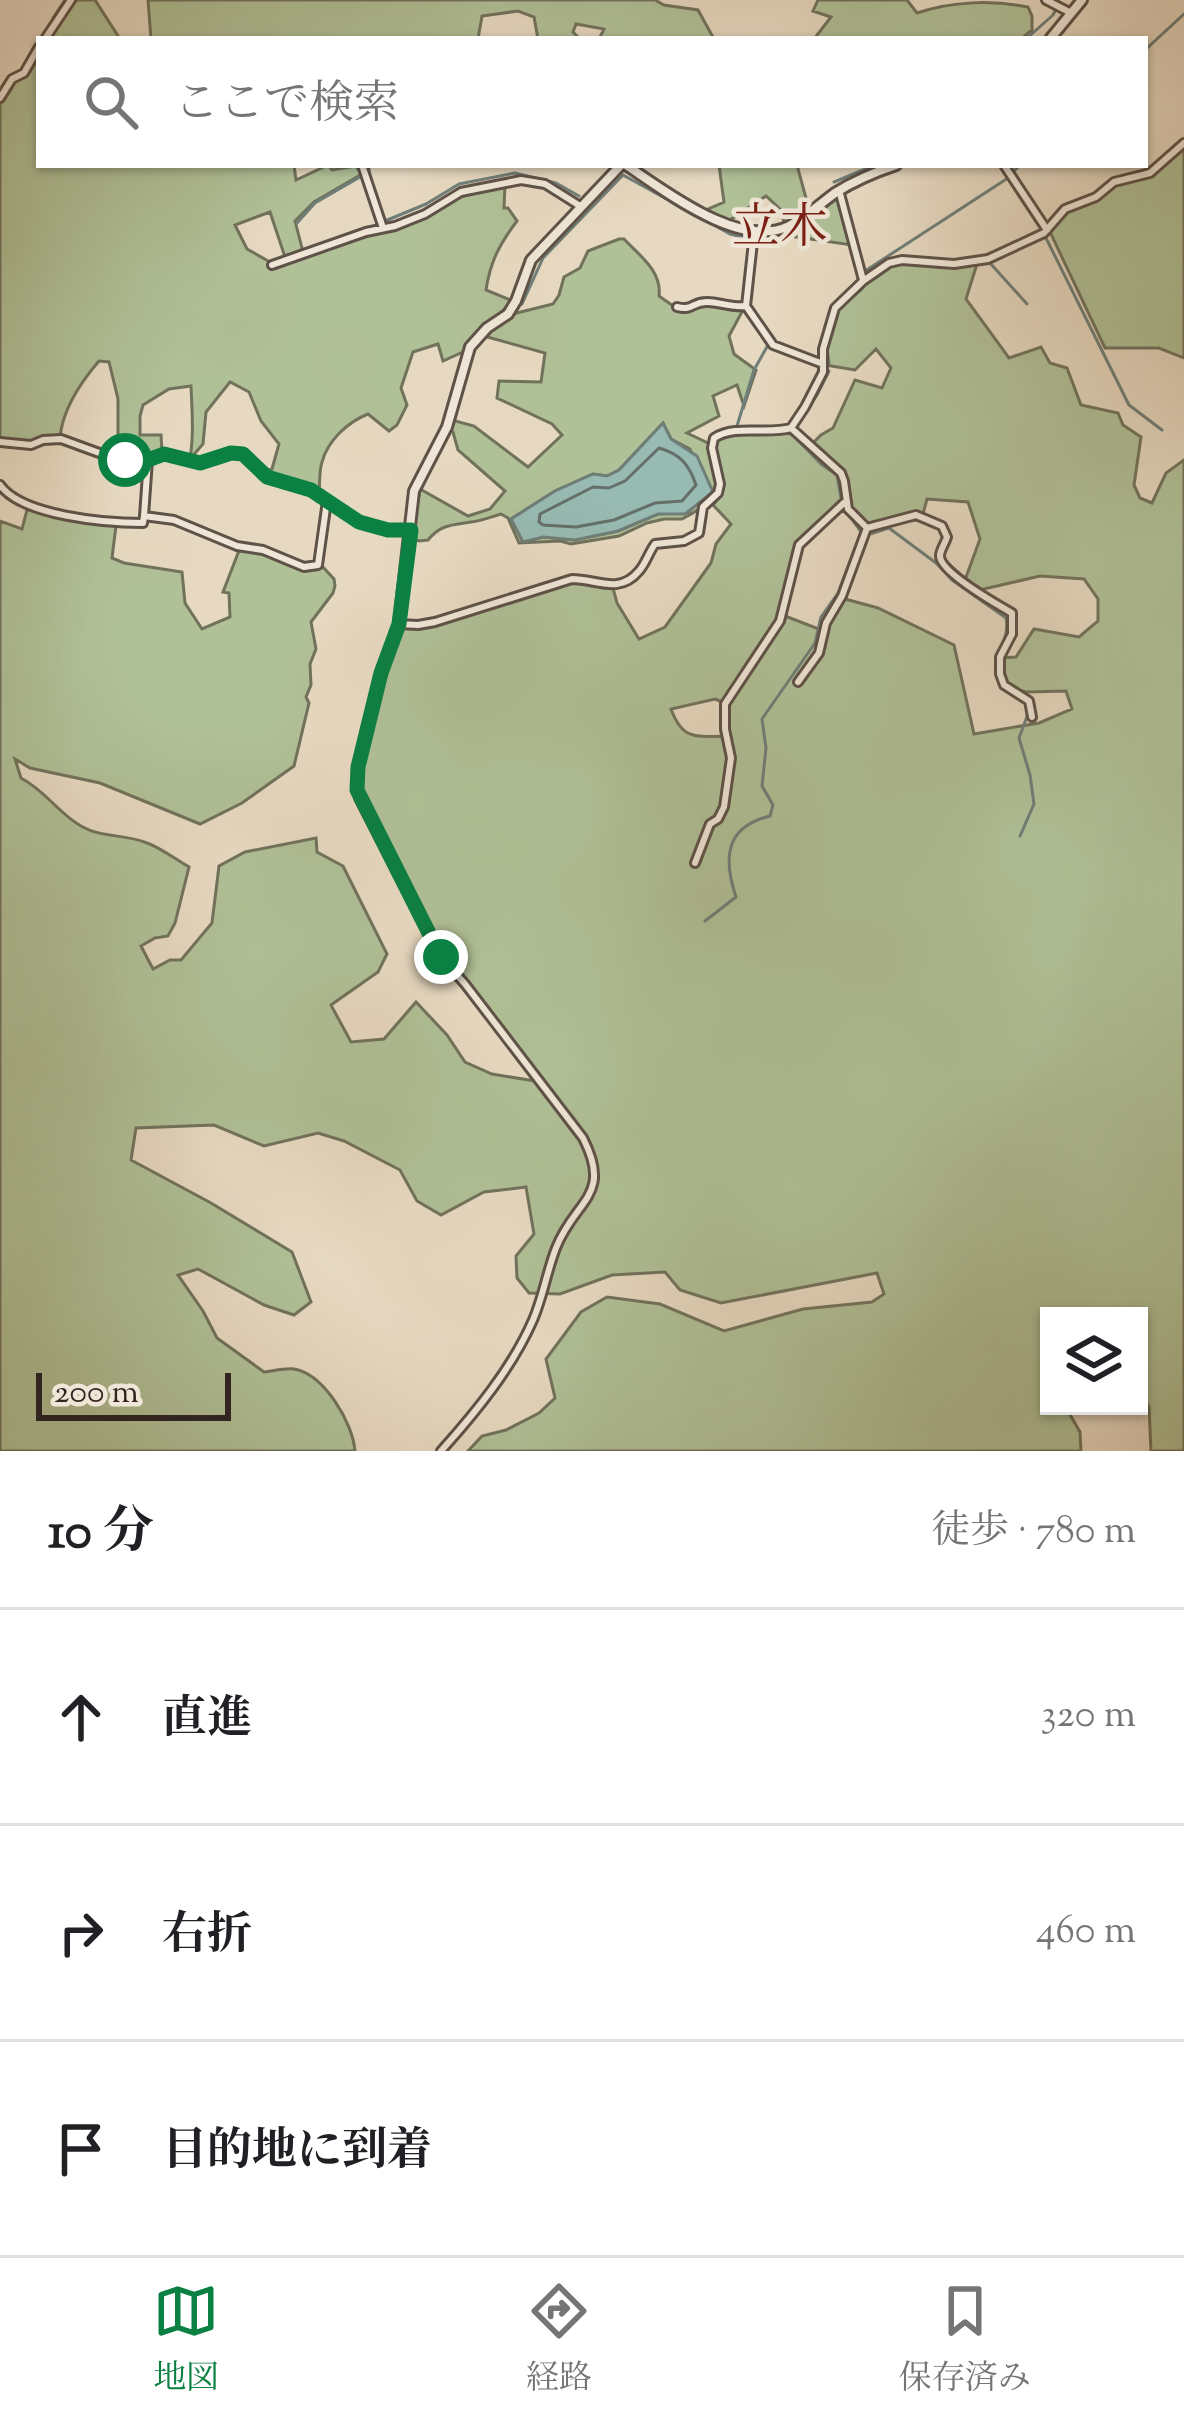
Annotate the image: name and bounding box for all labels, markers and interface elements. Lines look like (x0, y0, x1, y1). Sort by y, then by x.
search box (36, 36, 1148, 168)
icon: search (78, 69, 144, 135)
text: ここで検索 (174, 74, 399, 139)
district label: 立木 (732, 196, 828, 265)
route start (98, 433, 152, 487)
route end (414, 930, 468, 984)
map controls (1040, 1307, 1148, 1415)
button: layers (1040, 1307, 1148, 1415)
scale bar (36, 1367, 231, 1420)
text: 200 m (54, 1370, 139, 1418)
text: 10 分 (48, 1498, 154, 1571)
text: 徒歩 · 780 m (931, 1505, 1136, 1561)
icon: ahead (48, 1684, 114, 1750)
text: 直進 (162, 1689, 252, 1754)
text: 320 m (1041, 1689, 1136, 1745)
icon: right (48, 1900, 114, 1966)
text: 右折 (162, 1905, 252, 1970)
text: 460 m (1036, 1905, 1136, 1961)
icon: arrive (48, 2116, 114, 2182)
text: 目的地に到着 (162, 2121, 432, 2186)
tab: 地図 (153, 2278, 219, 2404)
tab: 経路 (526, 2278, 592, 2404)
tab: 保存済み (899, 2278, 1031, 2404)

